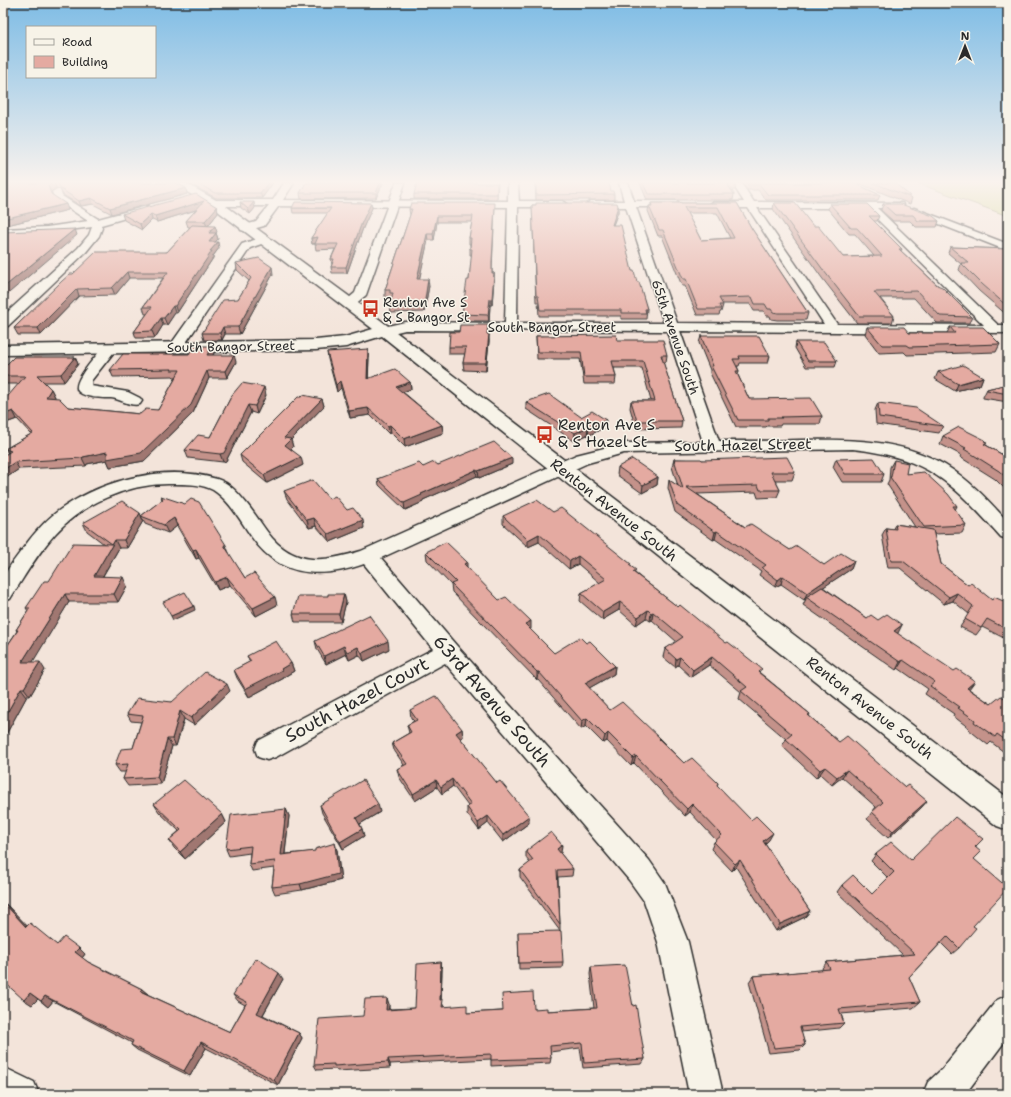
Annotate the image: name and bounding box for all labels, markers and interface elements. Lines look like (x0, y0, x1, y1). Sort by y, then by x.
legend (26, 26, 156, 78)
north arrow (945, 26, 985, 66)
text: N (961, 29, 970, 44)
text: Road (62, 34, 93, 50)
text: Building (62, 54, 108, 70)
street label: 65th Avenue South (648, 277, 703, 397)
place label: Renton Ave S & S Bangor St (383, 294, 470, 326)
bus stop icon: Renton Ave S & S Bangor St (360, 299, 380, 319)
street label: South Bangor Street (488, 319, 616, 336)
street label: South Bangor Street (167, 337, 296, 356)
place label: Renton Ave S & S Hazel St (558, 415, 655, 452)
bus stop icon: Renton Ave S & S Hazel St (535, 424, 555, 444)
street label: South Hazel Street (674, 434, 812, 456)
street label: Renton Avenue South (546, 454, 682, 566)
street label: 63rd Avenue South (428, 630, 556, 772)
street label: South Hazel Court (281, 652, 433, 748)
street label: Renton Avenue South (802, 652, 938, 764)

